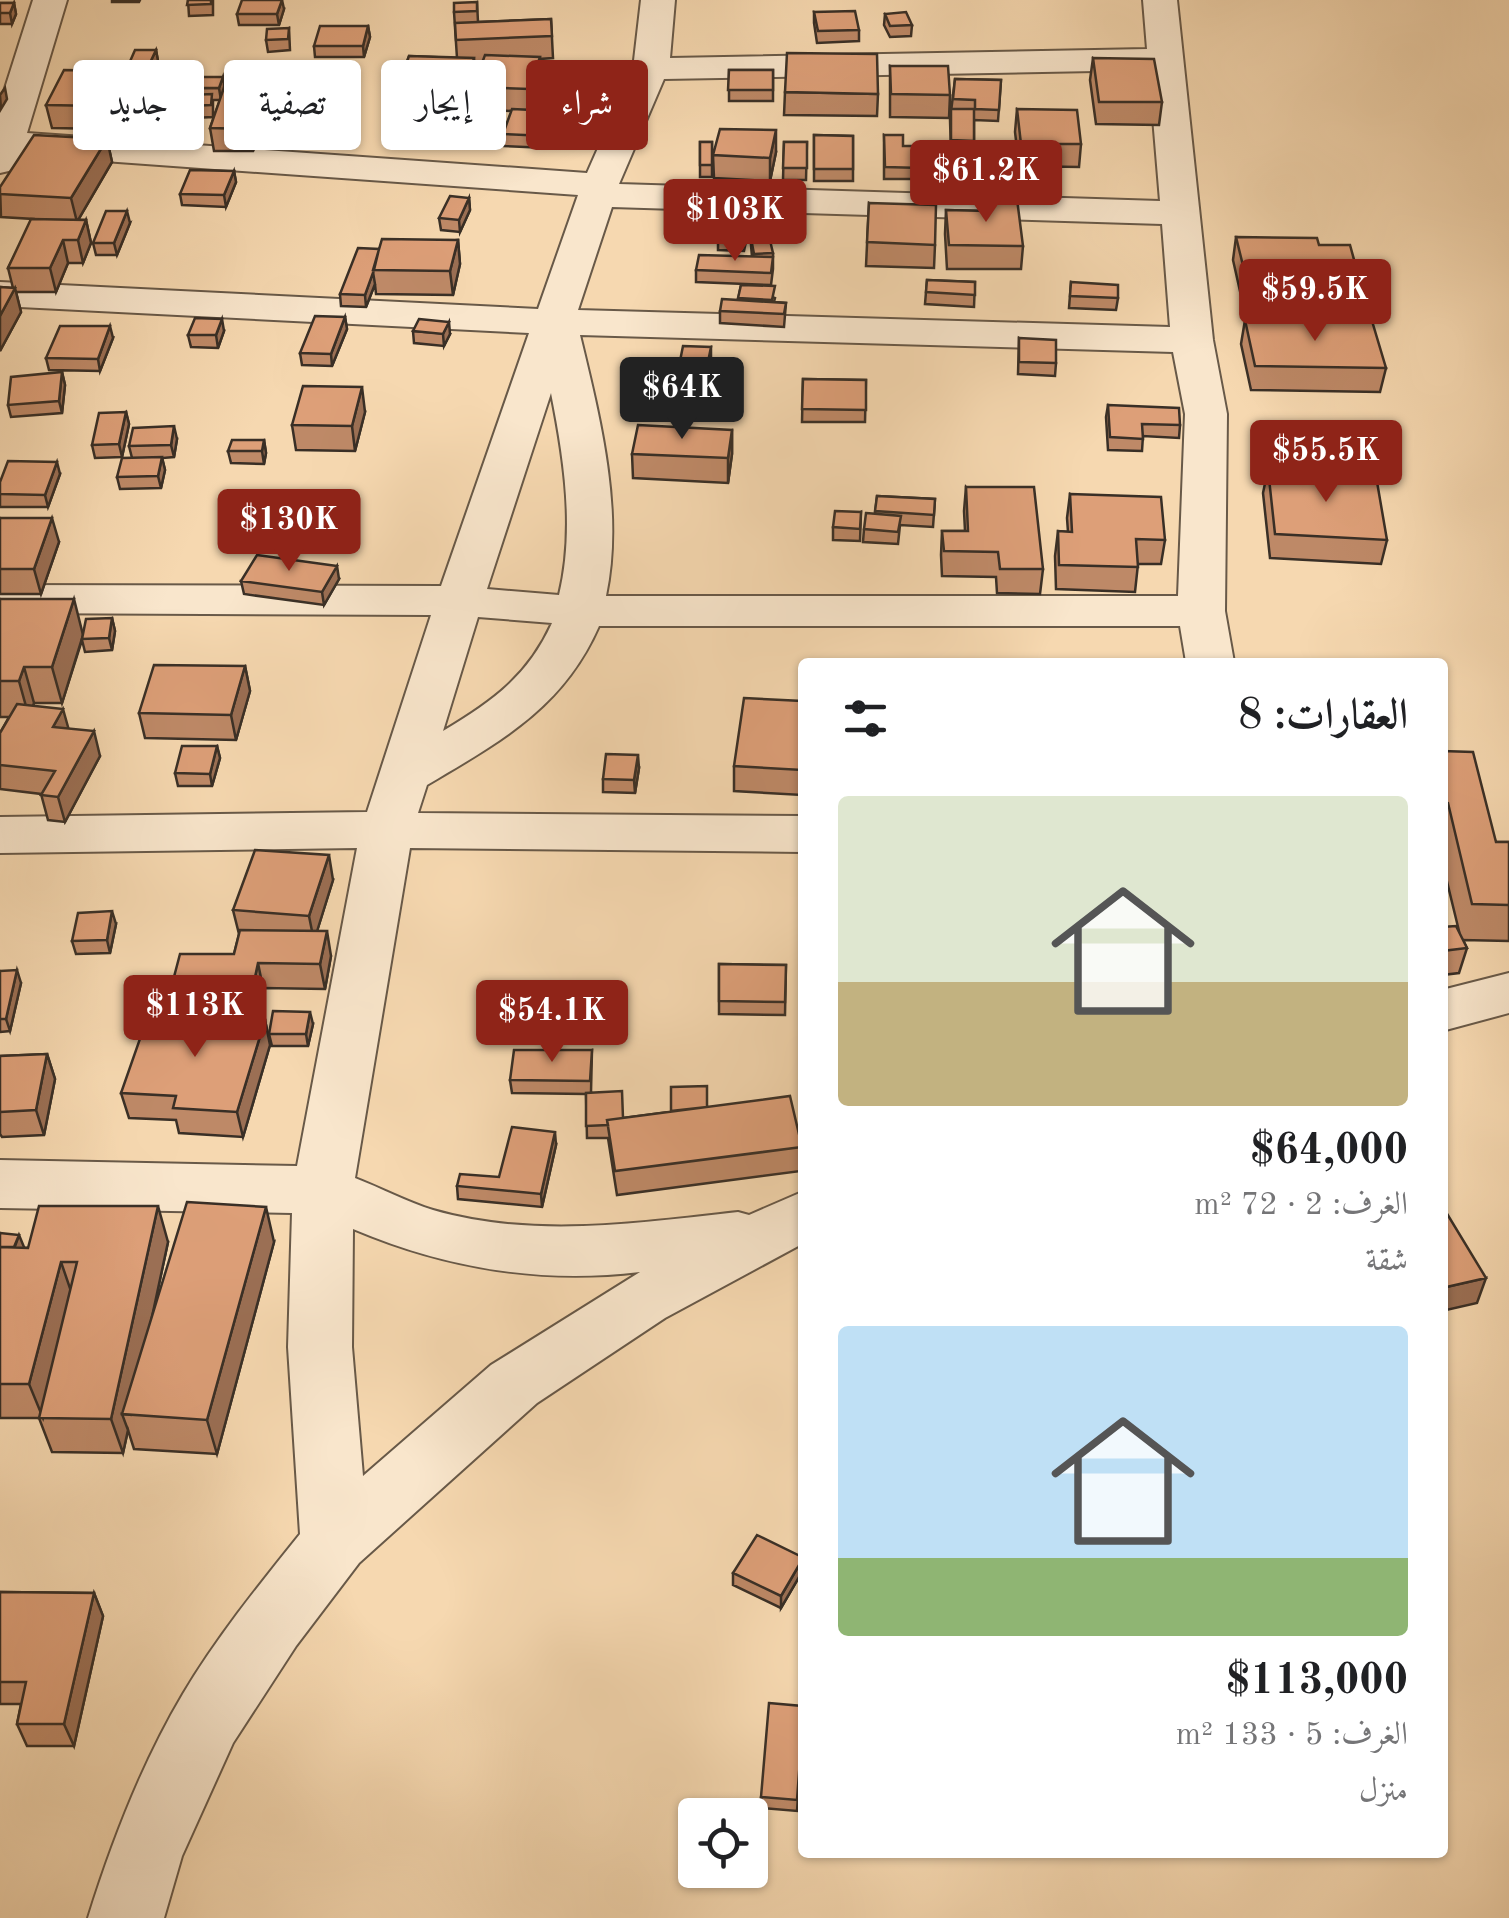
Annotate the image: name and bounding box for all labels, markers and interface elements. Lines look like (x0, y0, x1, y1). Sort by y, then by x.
chip: جديد (73, 60, 204, 150)
chip: تصفية (224, 60, 361, 150)
chip: إيجار (381, 60, 506, 150)
chip: شراء (526, 60, 648, 150)
pin: $61.2K (905, 140, 1067, 225)
text: $61.2K (932, 156, 1040, 188)
pin: $103K (665, 179, 805, 264)
text: $103K (686, 195, 784, 227)
pin: $59.5K (1234, 259, 1396, 344)
text: $59.5K (1261, 275, 1369, 307)
pin: $64K (623, 357, 741, 442)
text: $64K (642, 373, 722, 405)
pin: $55.5K (1245, 420, 1407, 505)
text: $55.5K (1272, 436, 1380, 468)
pin: $130K (219, 489, 359, 574)
text: $130K (240, 505, 338, 537)
icon: filters (838, 691, 893, 746)
text: العقارات: 8 (1238, 696, 1408, 738)
icon: home (1033, 861, 1213, 1041)
pin: $113K (125, 975, 265, 1060)
pin: $54.1K (471, 980, 633, 1065)
text: $113K (146, 991, 244, 1023)
text: $54.1K (498, 996, 606, 1028)
text: $64,000 (1250, 1131, 1408, 1173)
text: الغرف: 2 · 72 m² (1194, 1190, 1408, 1222)
text: شقة (1366, 1246, 1408, 1278)
icon: home (1033, 1391, 1213, 1571)
text: $113,000 (1226, 1661, 1408, 1703)
text: الغرف: 5 · 133 m² (1176, 1720, 1408, 1752)
text: منزل (1359, 1776, 1408, 1808)
map controls (678, 1798, 768, 1888)
button: locate (678, 1798, 768, 1888)

